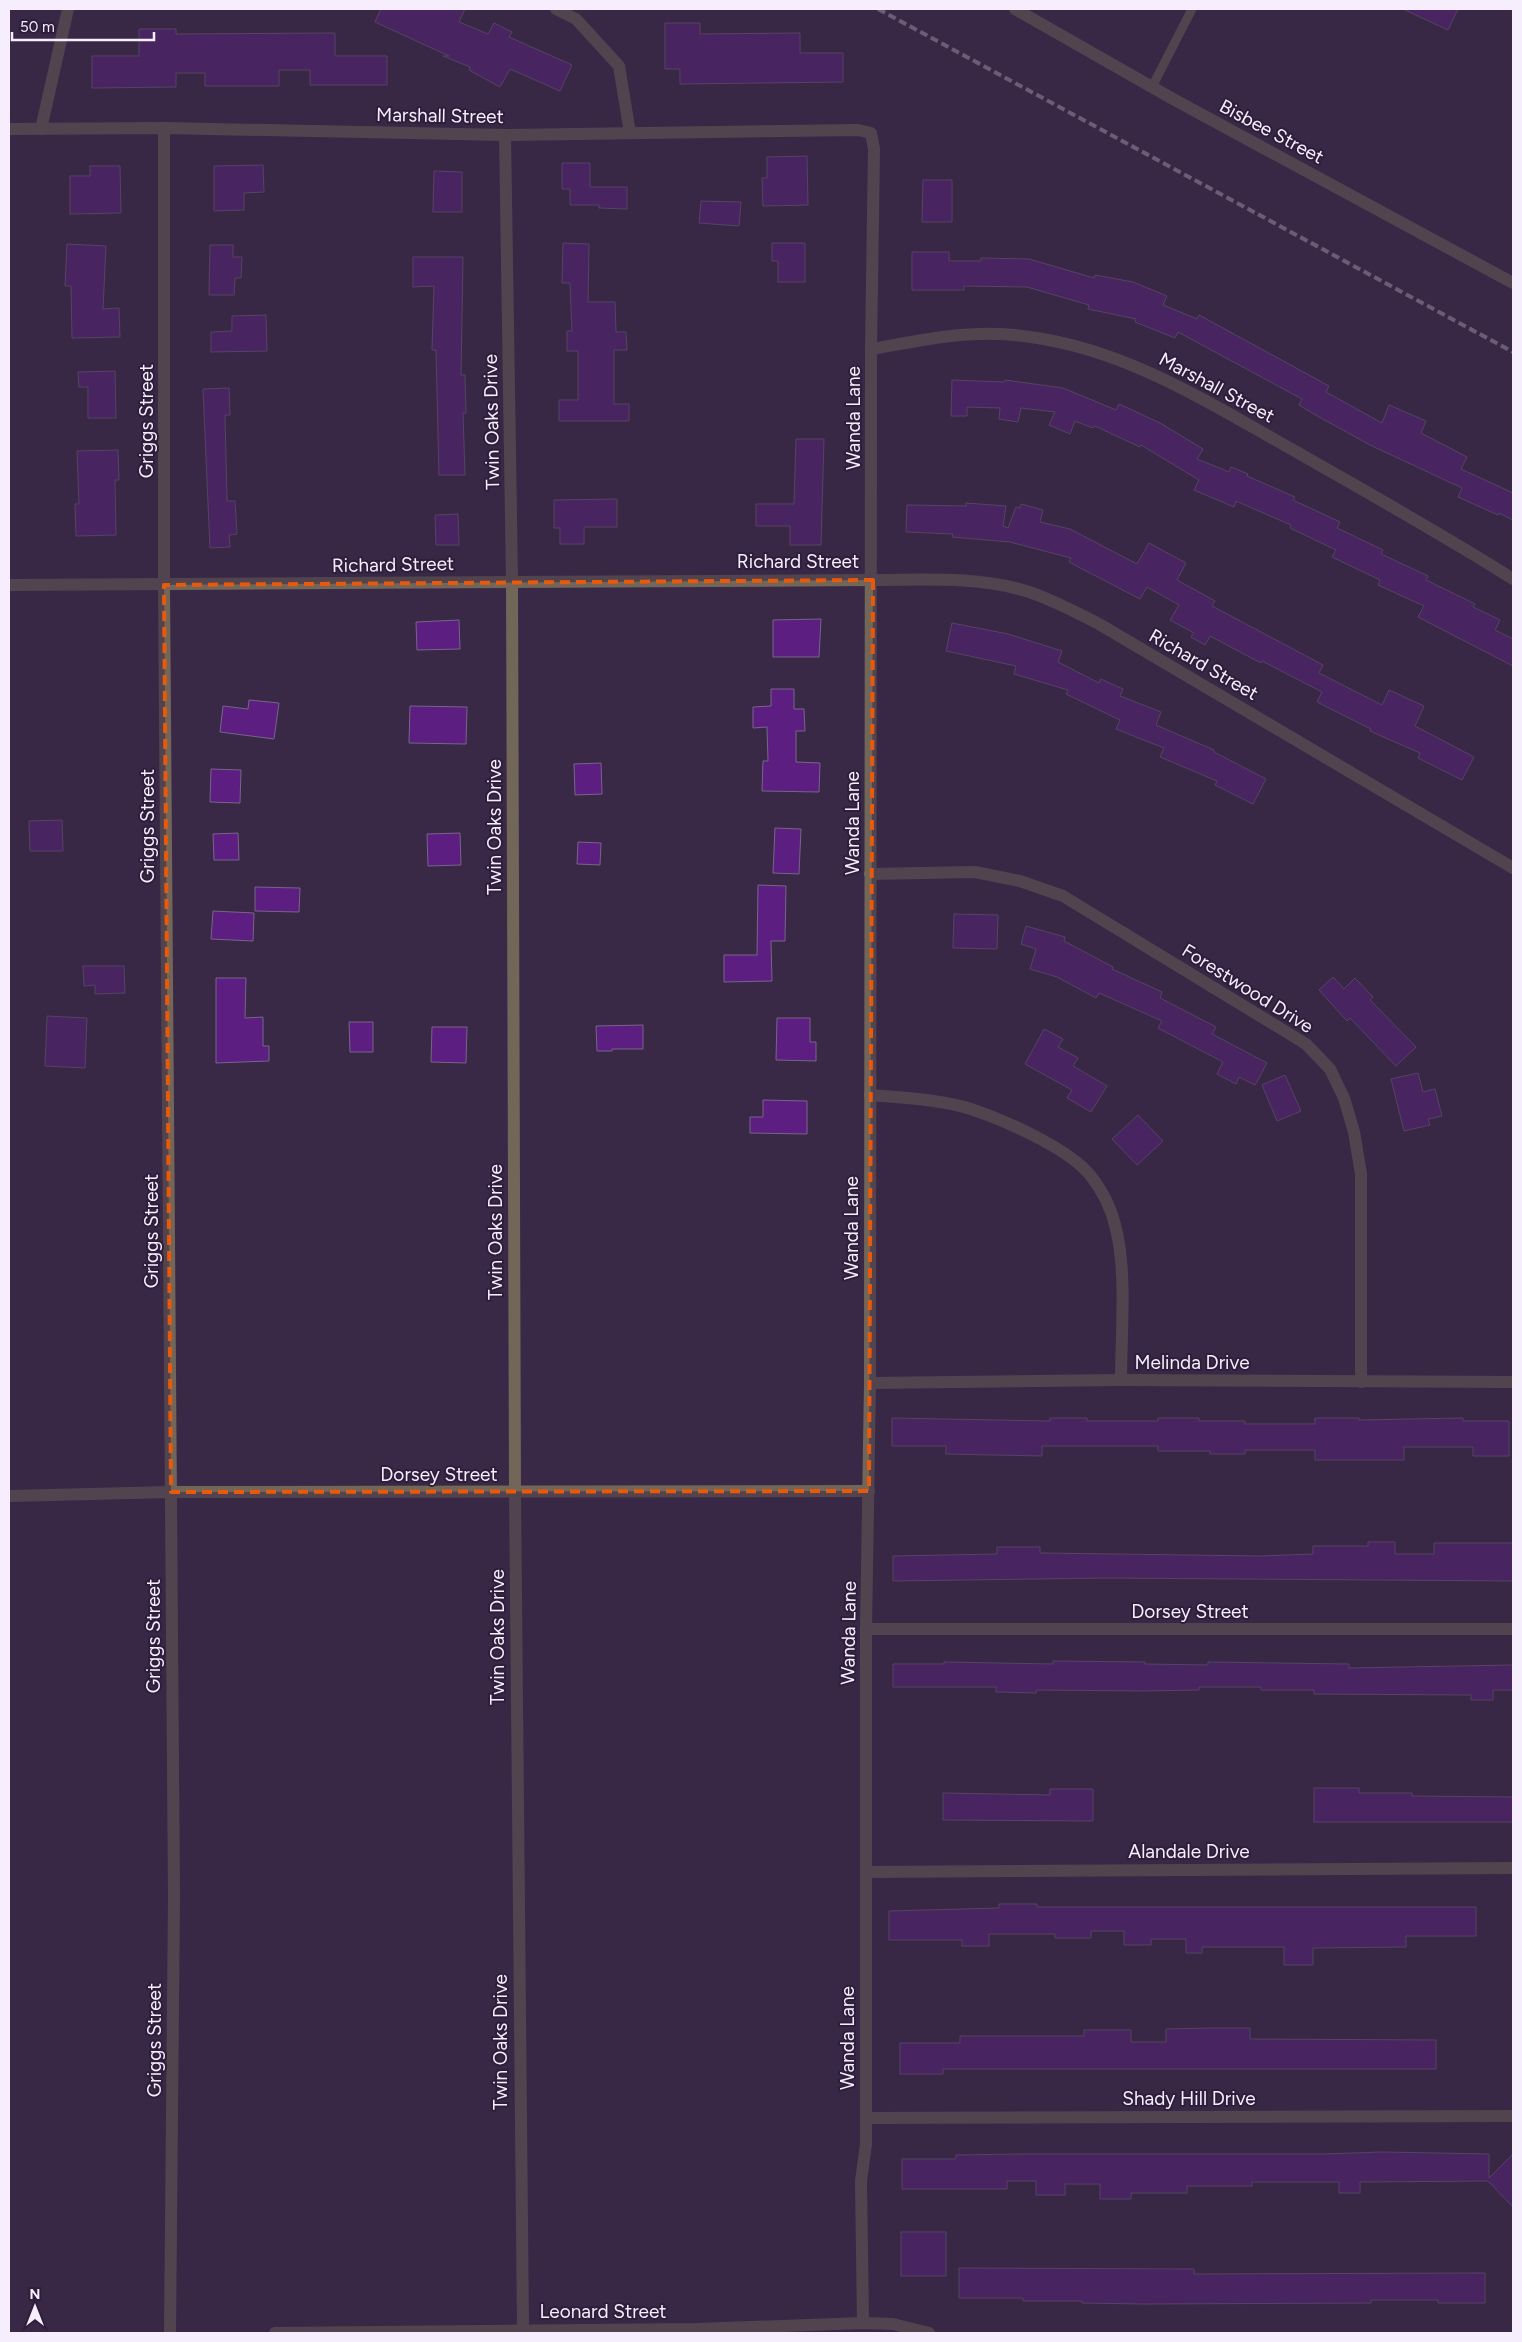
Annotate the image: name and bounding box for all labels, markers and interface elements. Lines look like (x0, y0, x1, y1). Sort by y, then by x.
scale bar (12, 10, 155, 42)
text: 50 m (20, 18, 55, 36)
street label: Bisbee Street (1216, 94, 1328, 169)
street label: Marshall Street (376, 103, 504, 128)
street label: Marshall Street (1155, 347, 1278, 428)
street label: Twin Oaks Drive (479, 354, 504, 490)
street label: Griggs Street (135, 364, 158, 478)
street label: Wanda Lane (842, 366, 865, 470)
street label: Richard Street (737, 550, 859, 573)
street label: Richard Street (332, 552, 454, 577)
street label: Richard Street (1145, 624, 1262, 705)
street label: Twin Oaks Drive (483, 759, 506, 895)
street label: Griggs Street (136, 769, 159, 883)
street label: Wanda Lane (841, 771, 864, 875)
street label: Forestwood Drive (1178, 939, 1318, 1038)
street label: Twin Oaks Drive (484, 1164, 507, 1300)
street label: Griggs Street (140, 1174, 163, 1288)
street label: Wanda Lane (840, 1176, 863, 1280)
street label: Melinda Drive (1134, 1351, 1250, 1374)
street label: Dorsey Street (380, 1463, 498, 1486)
street label: Twin Oaks Drive (486, 1569, 509, 1705)
street label: Griggs Street (142, 1579, 165, 1693)
street label: Wanda Lane (836, 1581, 861, 1685)
street label: Dorsey Street (1131, 1600, 1249, 1623)
street label: Alandale Drive (1128, 1840, 1250, 1863)
street label: Twin Oaks Drive (489, 1974, 512, 2110)
street label: Griggs Street (143, 1983, 166, 2097)
street label: Wanda Lane (836, 1986, 859, 2090)
street label: Shady Hill Drive (1122, 2087, 1256, 2110)
north arrow (10, 2282, 60, 2332)
text: N (30, 2286, 40, 2303)
street label: Leonard Street (539, 2300, 667, 2323)

